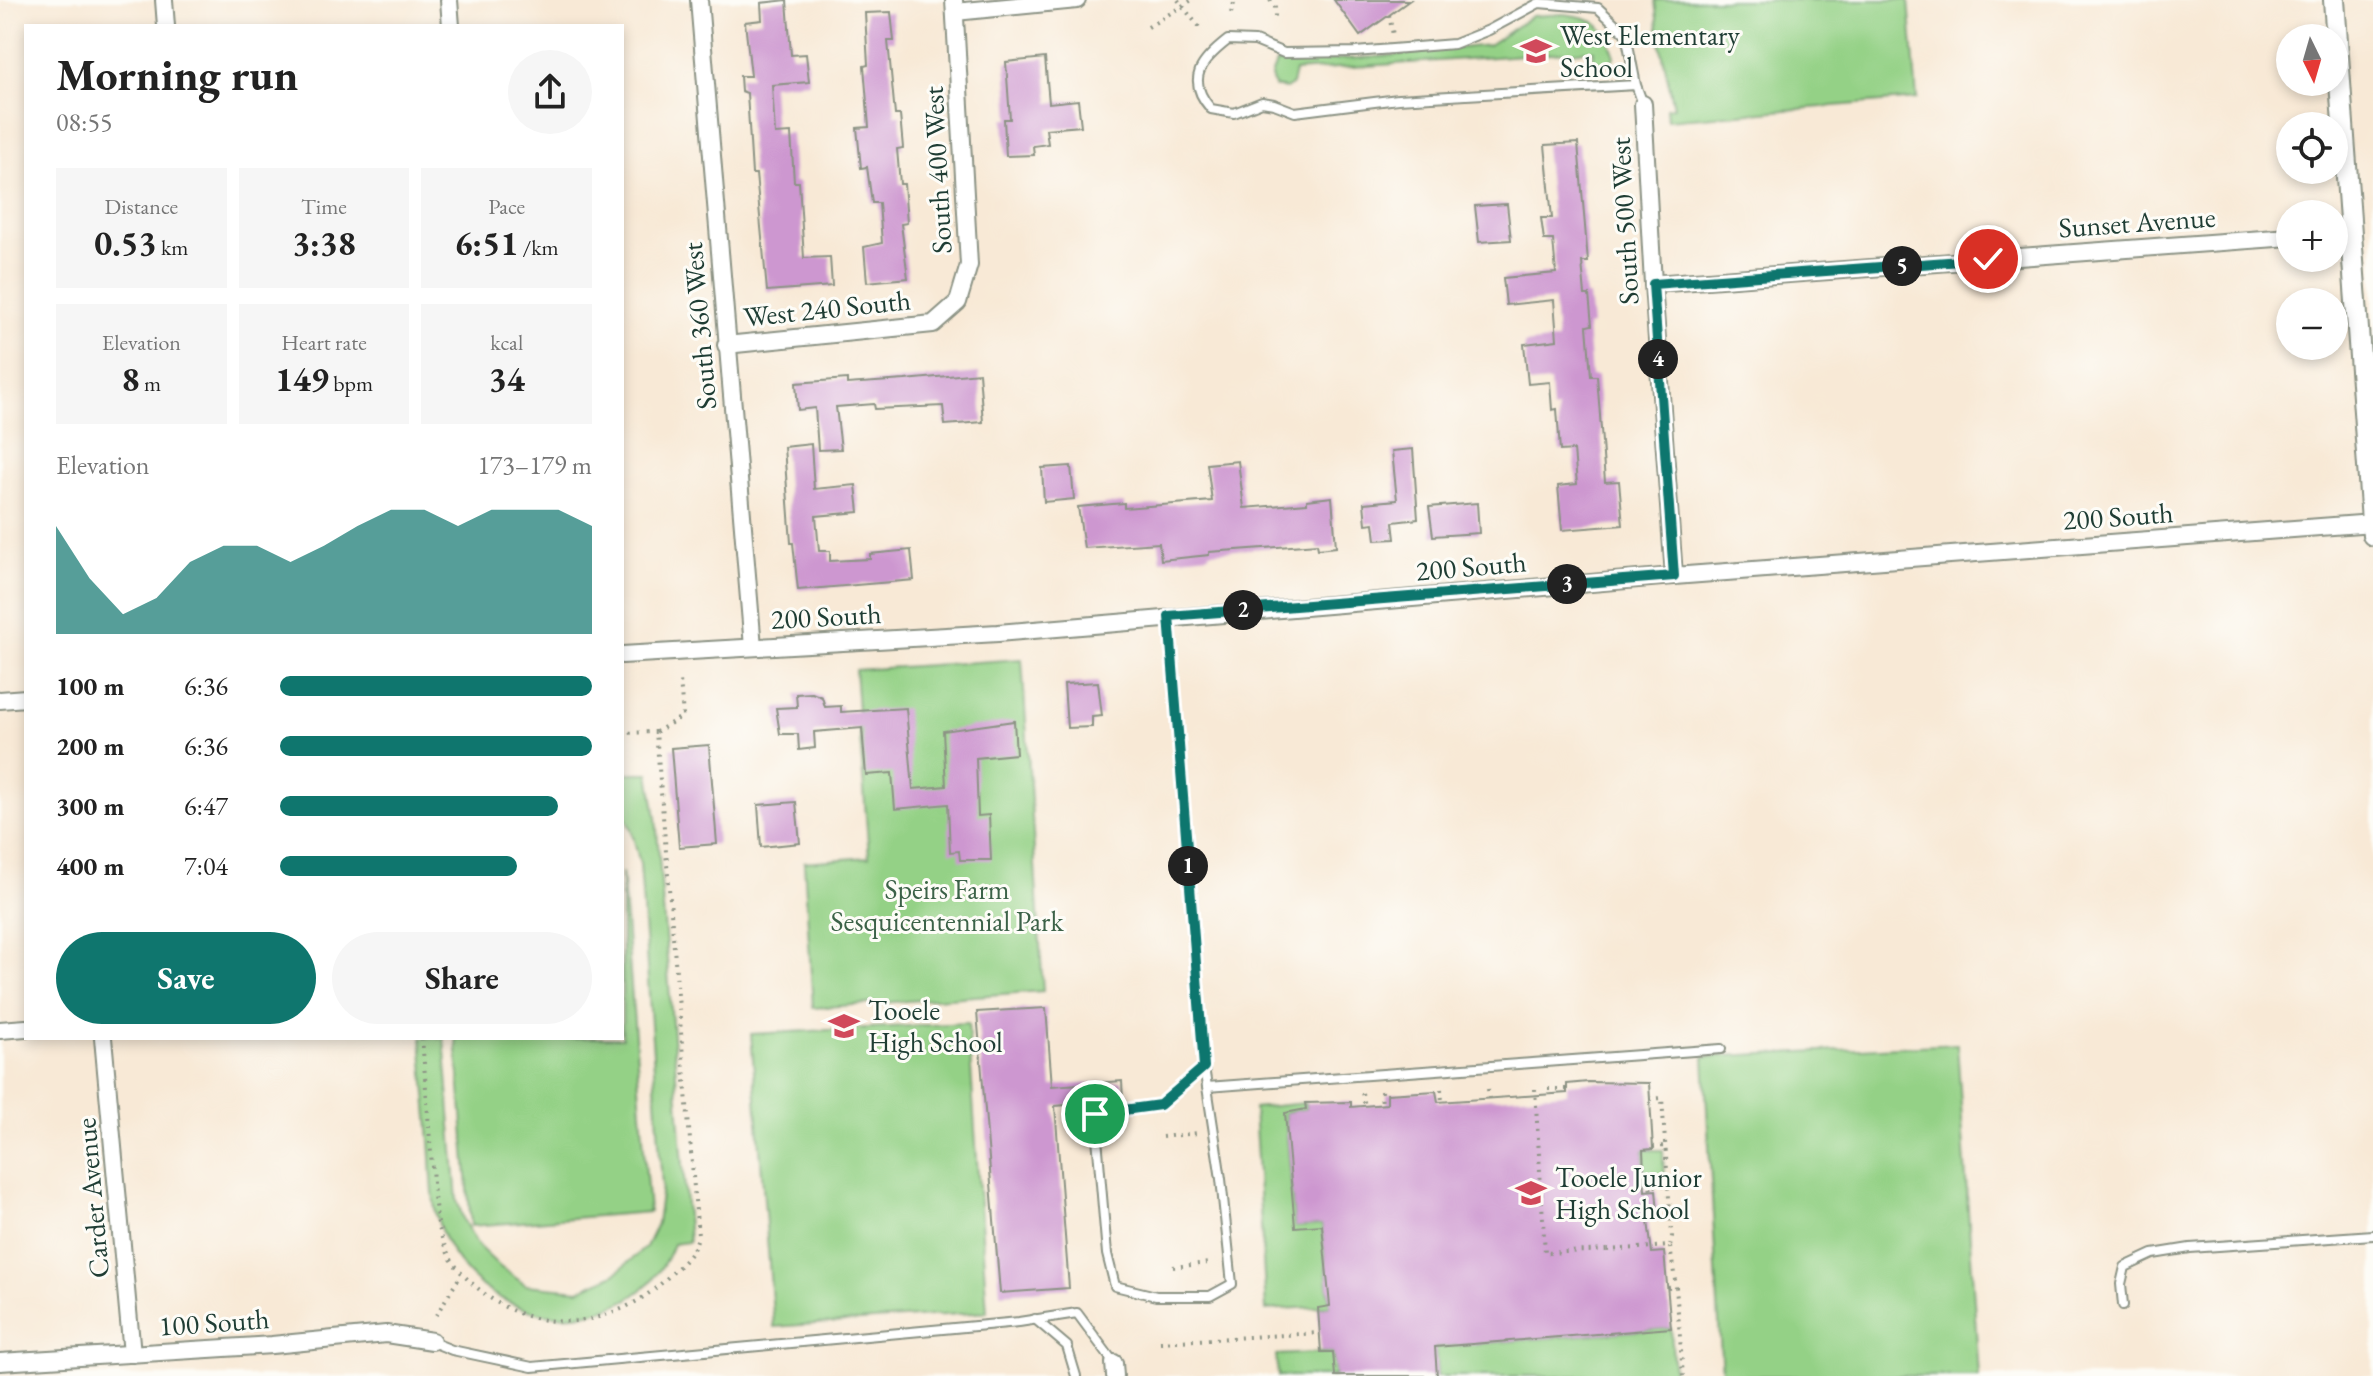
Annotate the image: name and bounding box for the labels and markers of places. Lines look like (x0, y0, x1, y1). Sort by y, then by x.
place label: West Elementary School (1560, 17, 1740, 85)
school or university icon: West Elementary School (1519, 34, 1553, 68)
pin (1954, 225, 2022, 293)
pin: 5 (1882, 246, 1922, 286)
pin: 4 (1638, 339, 1678, 379)
pin: 3 (1547, 564, 1587, 604)
pin: 2 (1223, 590, 1263, 630)
pin: 1 (1168, 846, 1208, 886)
place label: Tooele High School (868, 992, 1003, 1060)
school or university icon: Tooele High School (827, 1009, 861, 1043)
pin (1061, 1080, 1129, 1148)
place label: Tooele Junior High School (1555, 1159, 1702, 1227)
school or university icon: Tooele Junior High School (1514, 1176, 1548, 1210)

